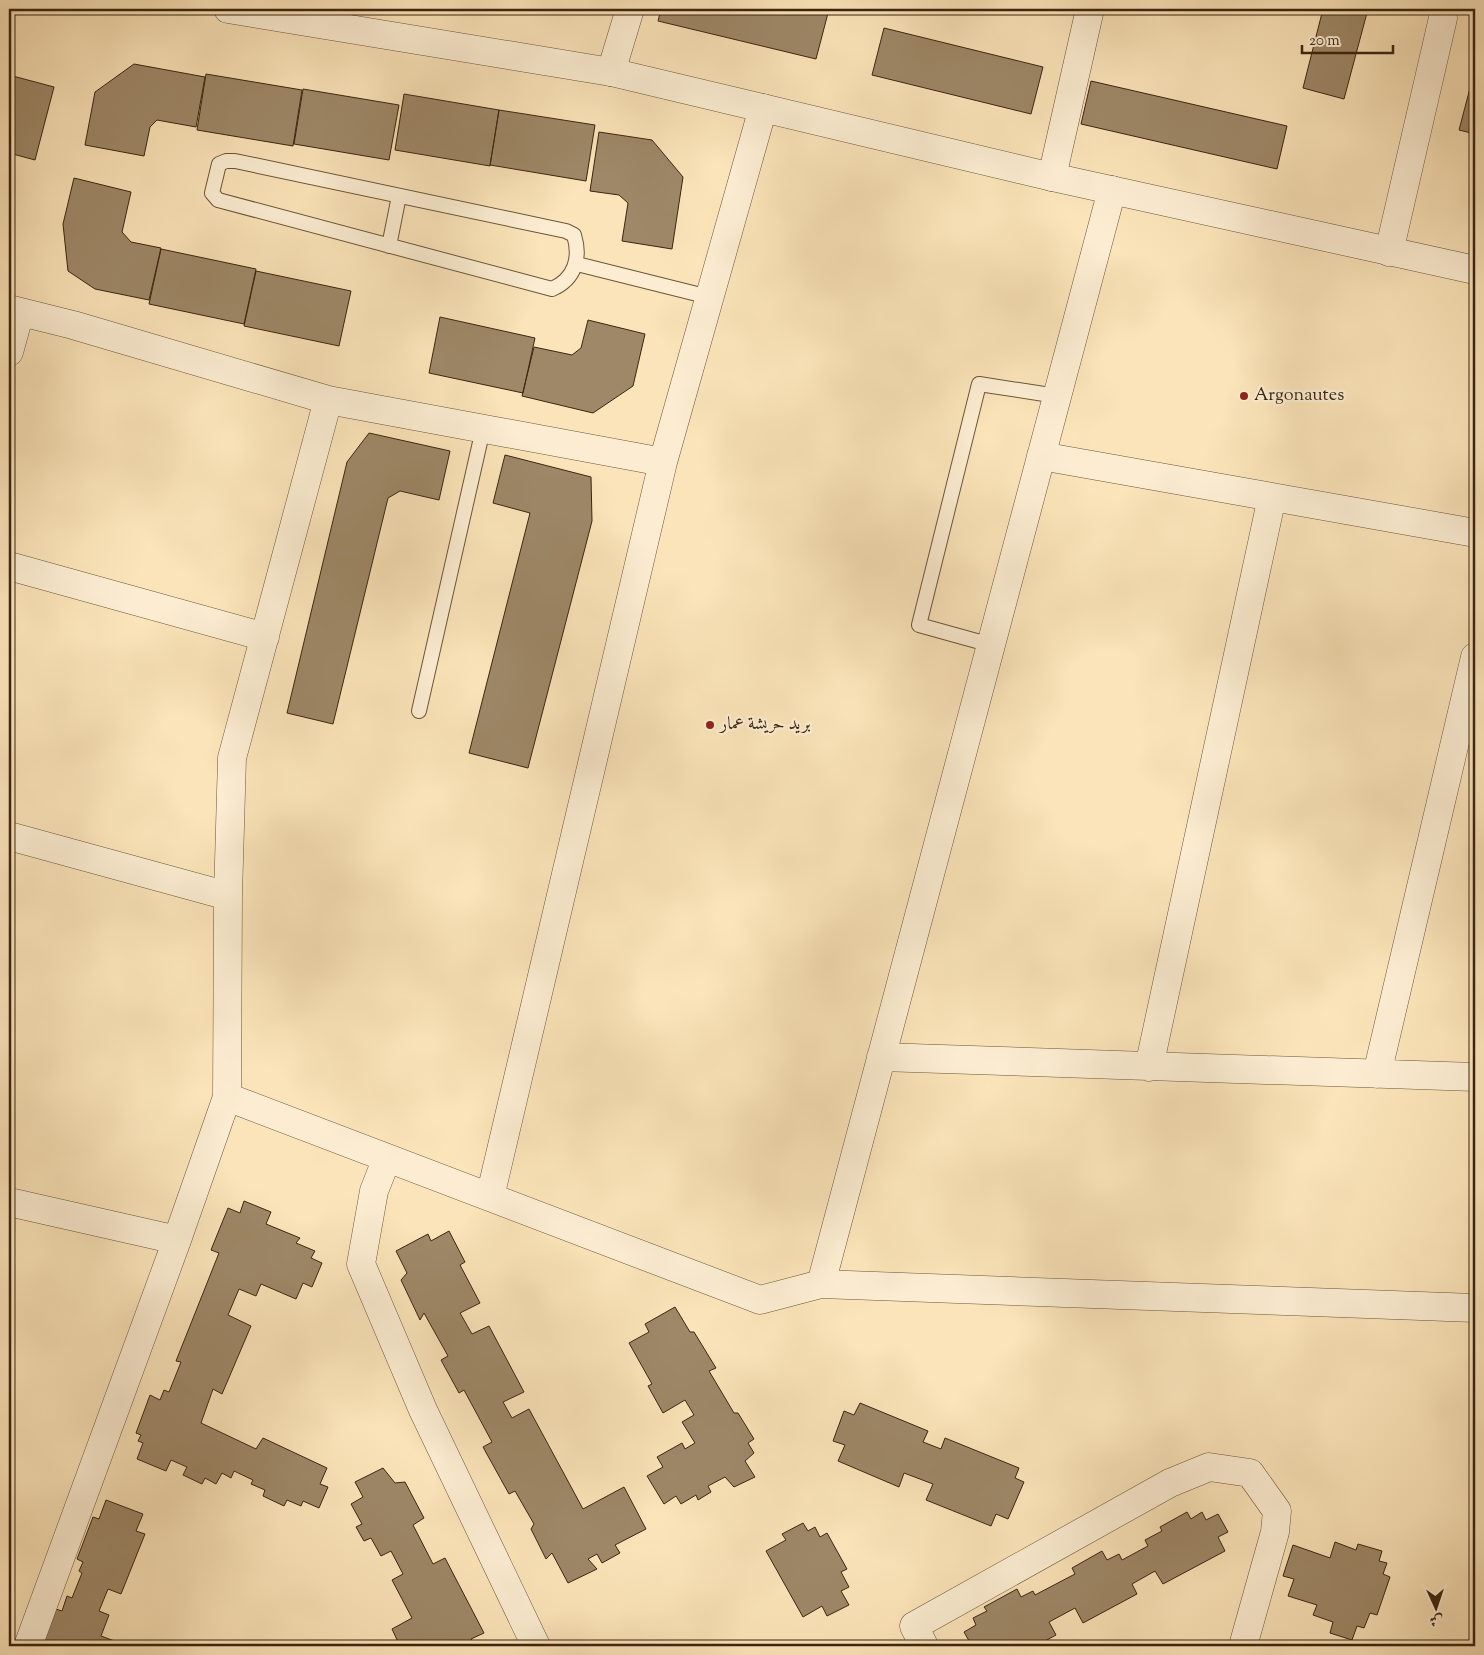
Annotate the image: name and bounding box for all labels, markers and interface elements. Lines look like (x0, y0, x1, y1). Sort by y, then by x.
scale bar (1302, 22, 1393, 54)
text: 20 m (1309, 31, 1340, 52)
place label: Argonautes (1254, 383, 1344, 409)
marker: Argonautes (1238, 390, 1250, 402)
place label: بريد حريشة عمار (718, 712, 810, 738)
marker: بريد حريشة عمار (704, 719, 716, 731)
north arrow (1412, 1582, 1462, 1632)
text: ش (1429, 1609, 1444, 1629)

